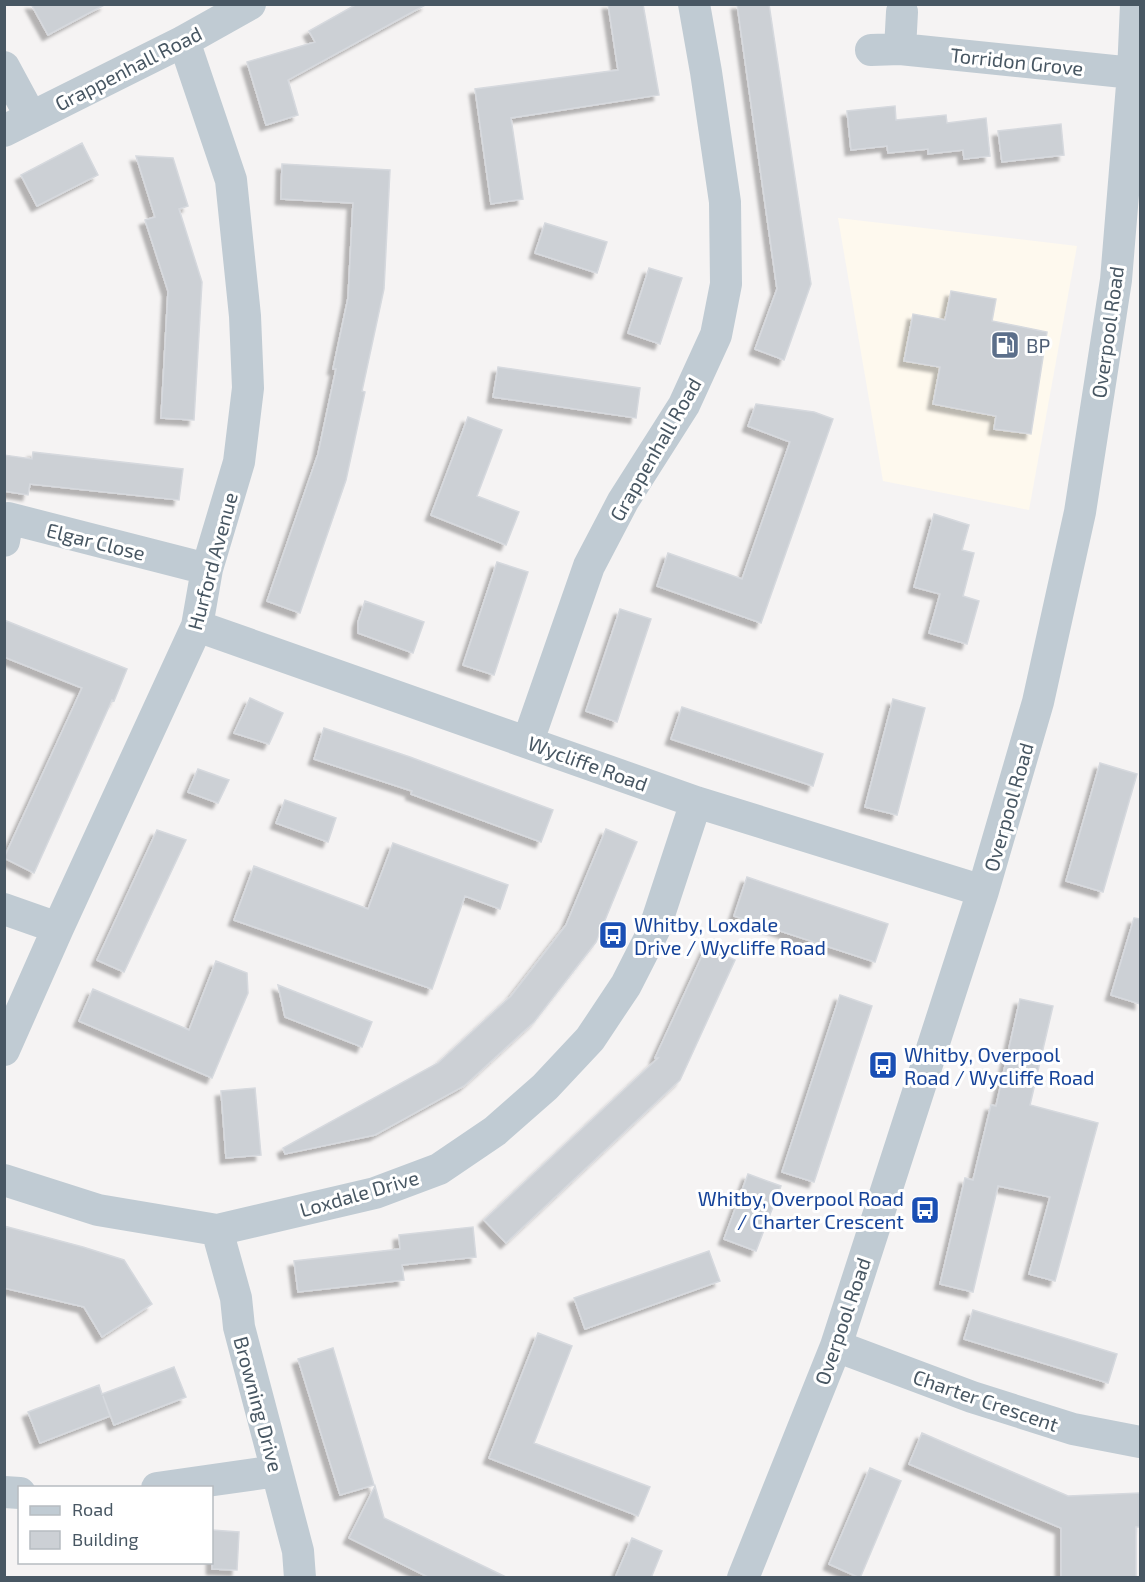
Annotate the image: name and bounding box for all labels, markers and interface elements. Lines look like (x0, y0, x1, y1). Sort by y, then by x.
street label: Grappenhall Road (51, 21, 205, 115)
street label: Torridon Grove (949, 42, 1085, 80)
street label: Overpool Road (1086, 265, 1128, 399)
fuel station icon: BP (989, 329, 1021, 361)
place label: BP (1026, 333, 1050, 357)
street label: Grappenhall Road (604, 373, 706, 525)
street label: Hurford Avenue (182, 489, 242, 633)
street label: Elgar Close (44, 517, 148, 565)
street label: Wycliffe Road (525, 730, 651, 796)
street label: Overpool Road (978, 740, 1038, 874)
place label: Whitby, Loxdale Drive / Wycliffe Road (634, 912, 826, 959)
bus stop icon: Whitby, Loxdale Drive / Wycliffe Road (597, 919, 629, 951)
place label: Whitby, Overpool Road / Wycliffe Road (904, 1042, 1094, 1089)
bus stop icon: Whitby, Overpool Road / Wycliffe Road (867, 1049, 899, 1081)
street label: Loxdale Drive (297, 1165, 421, 1221)
place label: Whitby, Overpool Road / Charter Crescent (698, 1186, 904, 1233)
bus stop icon: Whitby, Overpool Road / Charter Crescent (909, 1194, 941, 1226)
street label: Overpool Road (809, 1254, 875, 1388)
street label: Browning Drive (229, 1334, 289, 1474)
street label: Charter Crescent (910, 1364, 1062, 1436)
legend (18, 1486, 213, 1564)
text: Road (72, 1498, 113, 1520)
text: Building (72, 1528, 139, 1550)

